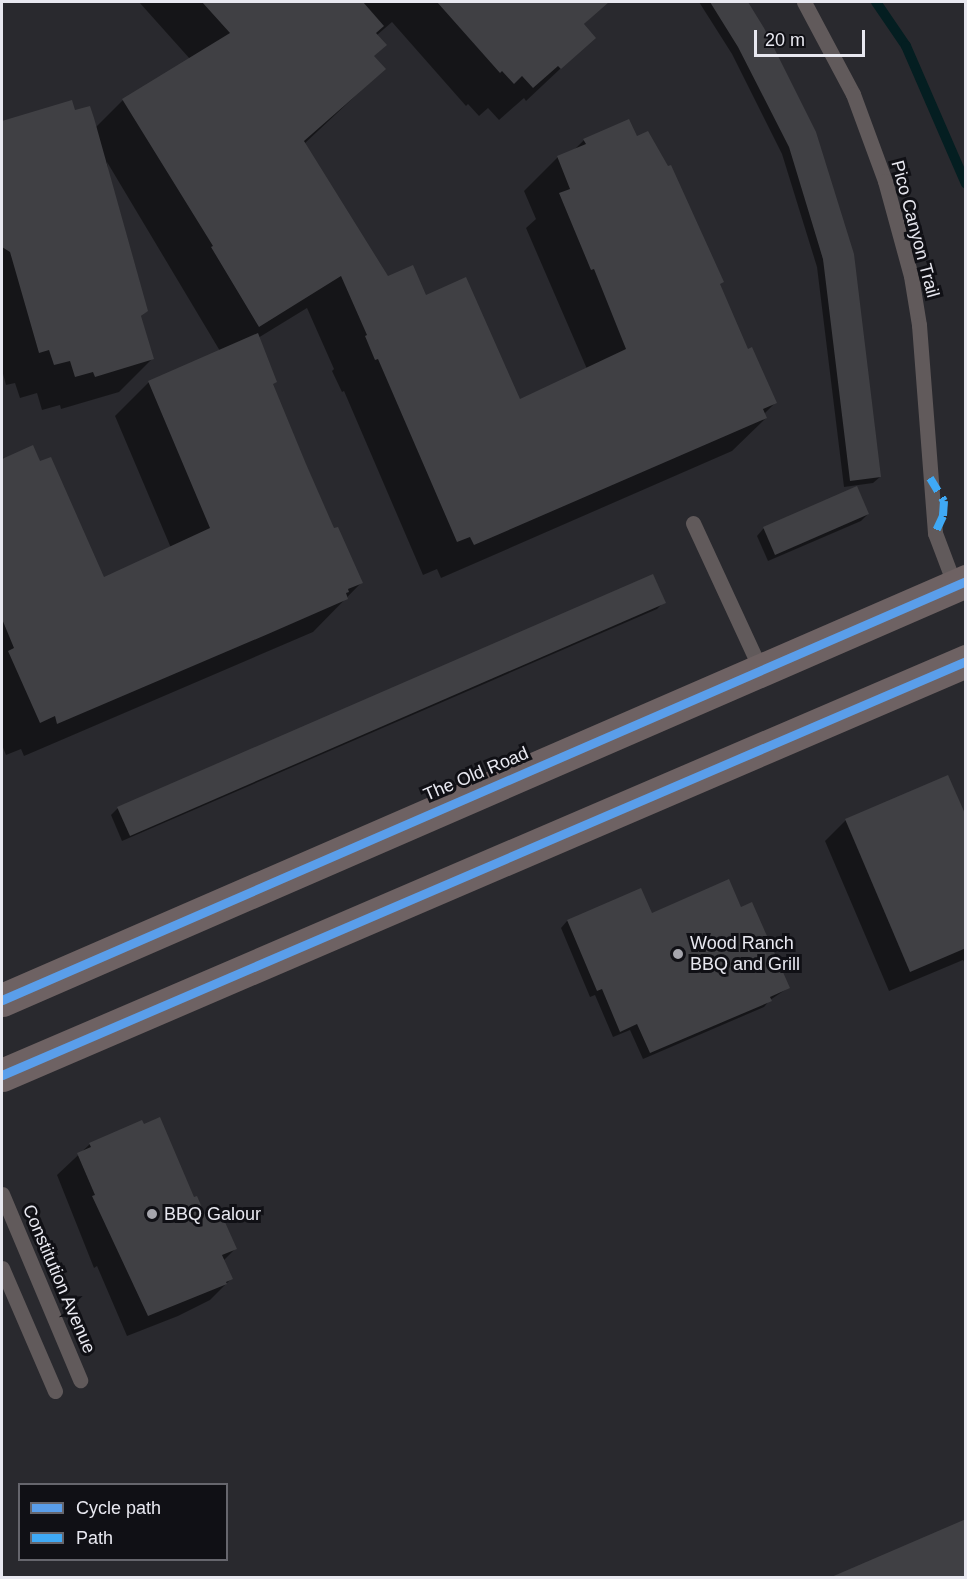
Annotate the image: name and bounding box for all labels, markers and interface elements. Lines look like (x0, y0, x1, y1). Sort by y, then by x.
scale bar (757, 18, 868, 56)
text: 20 m (765, 30, 805, 50)
street label: Pico Canyon Trail (886, 158, 944, 300)
street label: The Old Road (420, 742, 532, 806)
place label: Wood Ranch BBQ and Grill (690, 933, 800, 976)
marker: Wood Ranch BBQ and Grill (671, 947, 685, 961)
street label: Constitution Avenue (18, 1201, 100, 1357)
place label: BBQ Galour (164, 1203, 261, 1225)
marker: BBQ Galour (145, 1207, 159, 1221)
legend (18, 1483, 228, 1561)
text: Cycle path (76, 1498, 161, 1518)
text: Path (76, 1528, 113, 1548)

